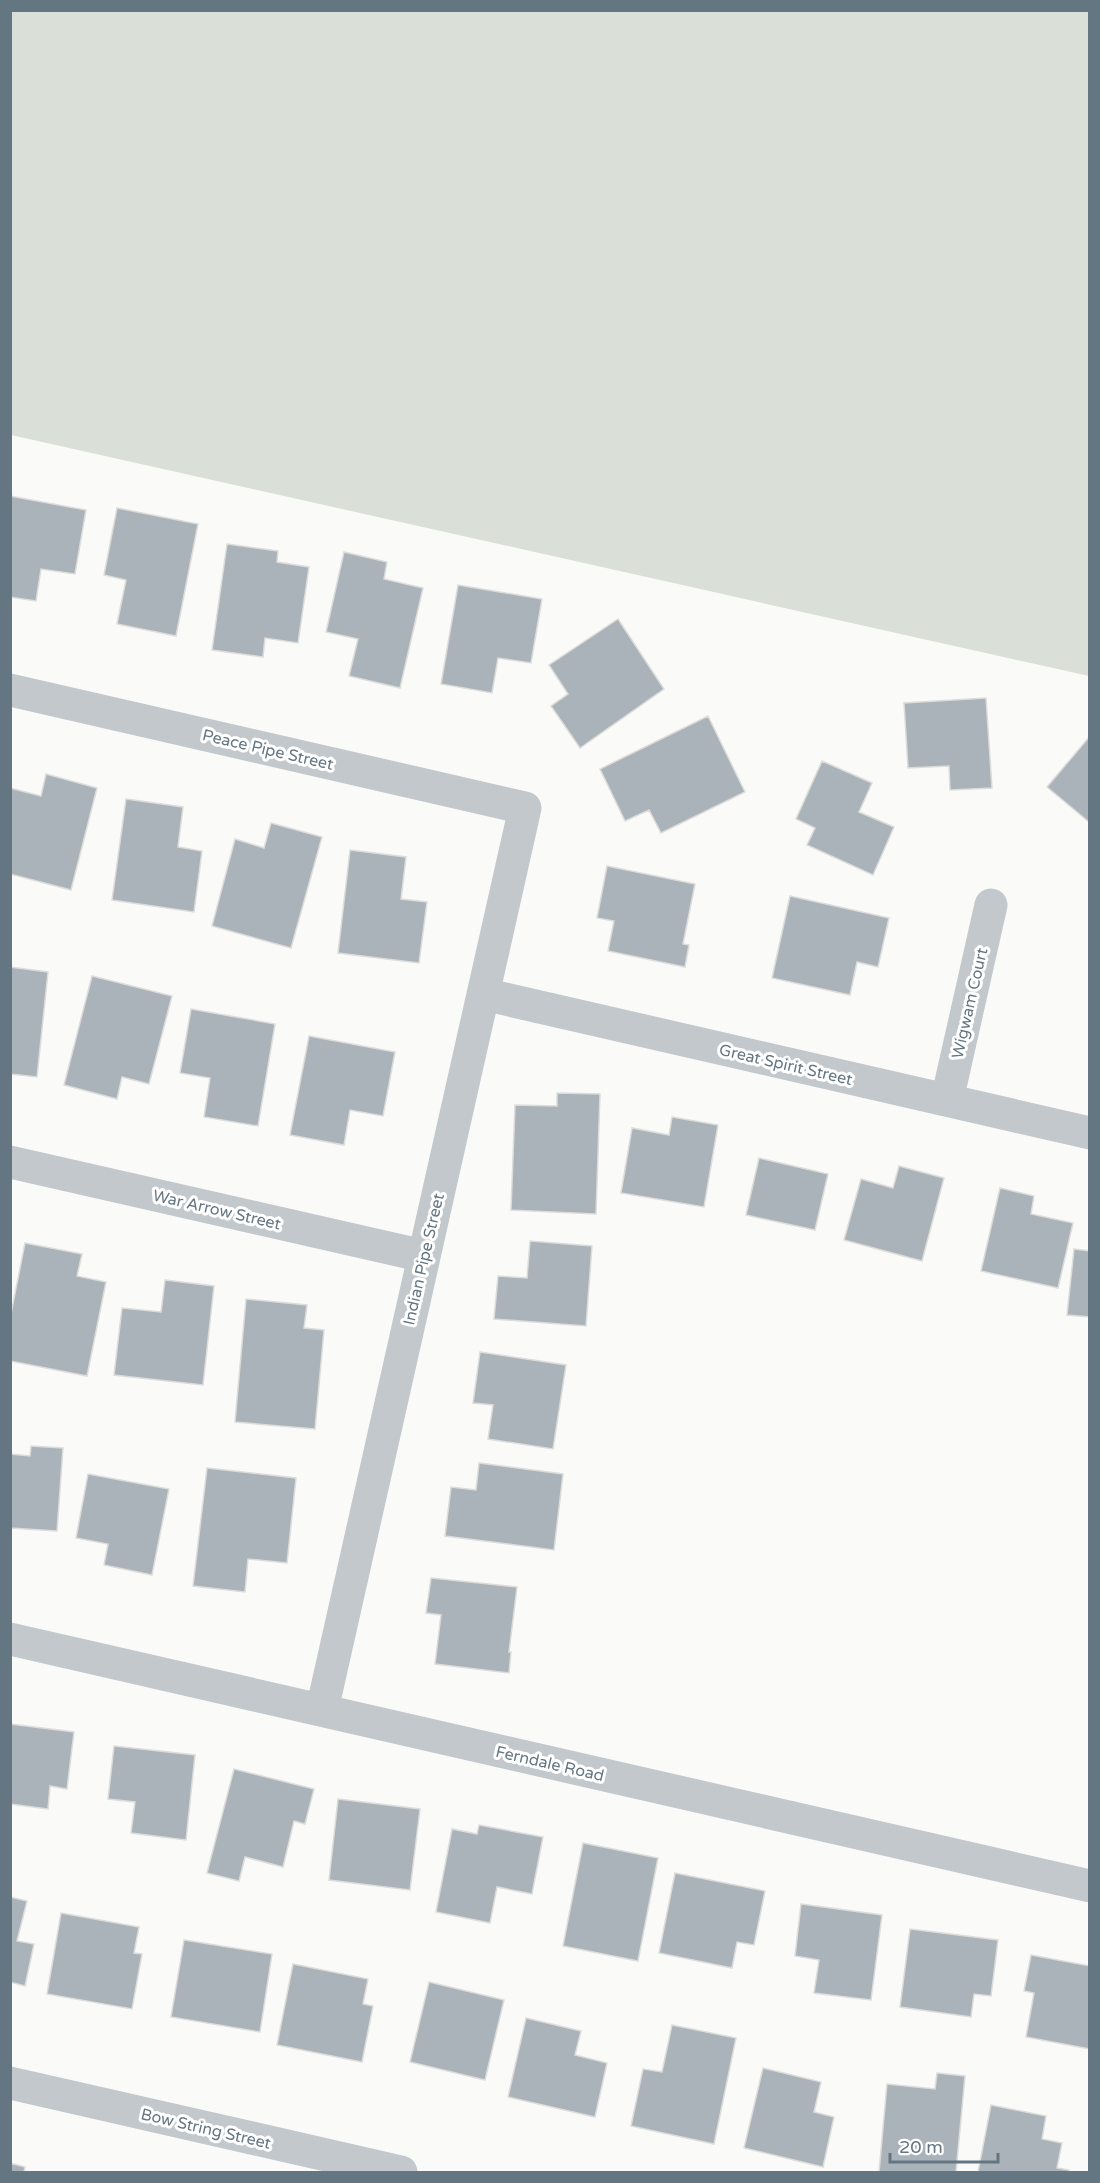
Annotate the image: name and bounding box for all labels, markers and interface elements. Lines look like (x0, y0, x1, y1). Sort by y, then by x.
street label: Peace Pipe Street (200, 725, 335, 775)
street label: Wigwam Court (948, 946, 992, 1061)
street label: Great Spirit Street (717, 1040, 854, 1090)
street label: War Arrow Street (151, 1186, 283, 1234)
street label: Indian Pipe Street (399, 1191, 449, 1327)
street label: Ferndale Road (494, 1742, 606, 1786)
street label: Bow String Street (139, 2104, 273, 2154)
scale bar (890, 2126, 998, 2164)
text: 20 m (899, 2136, 943, 2158)

